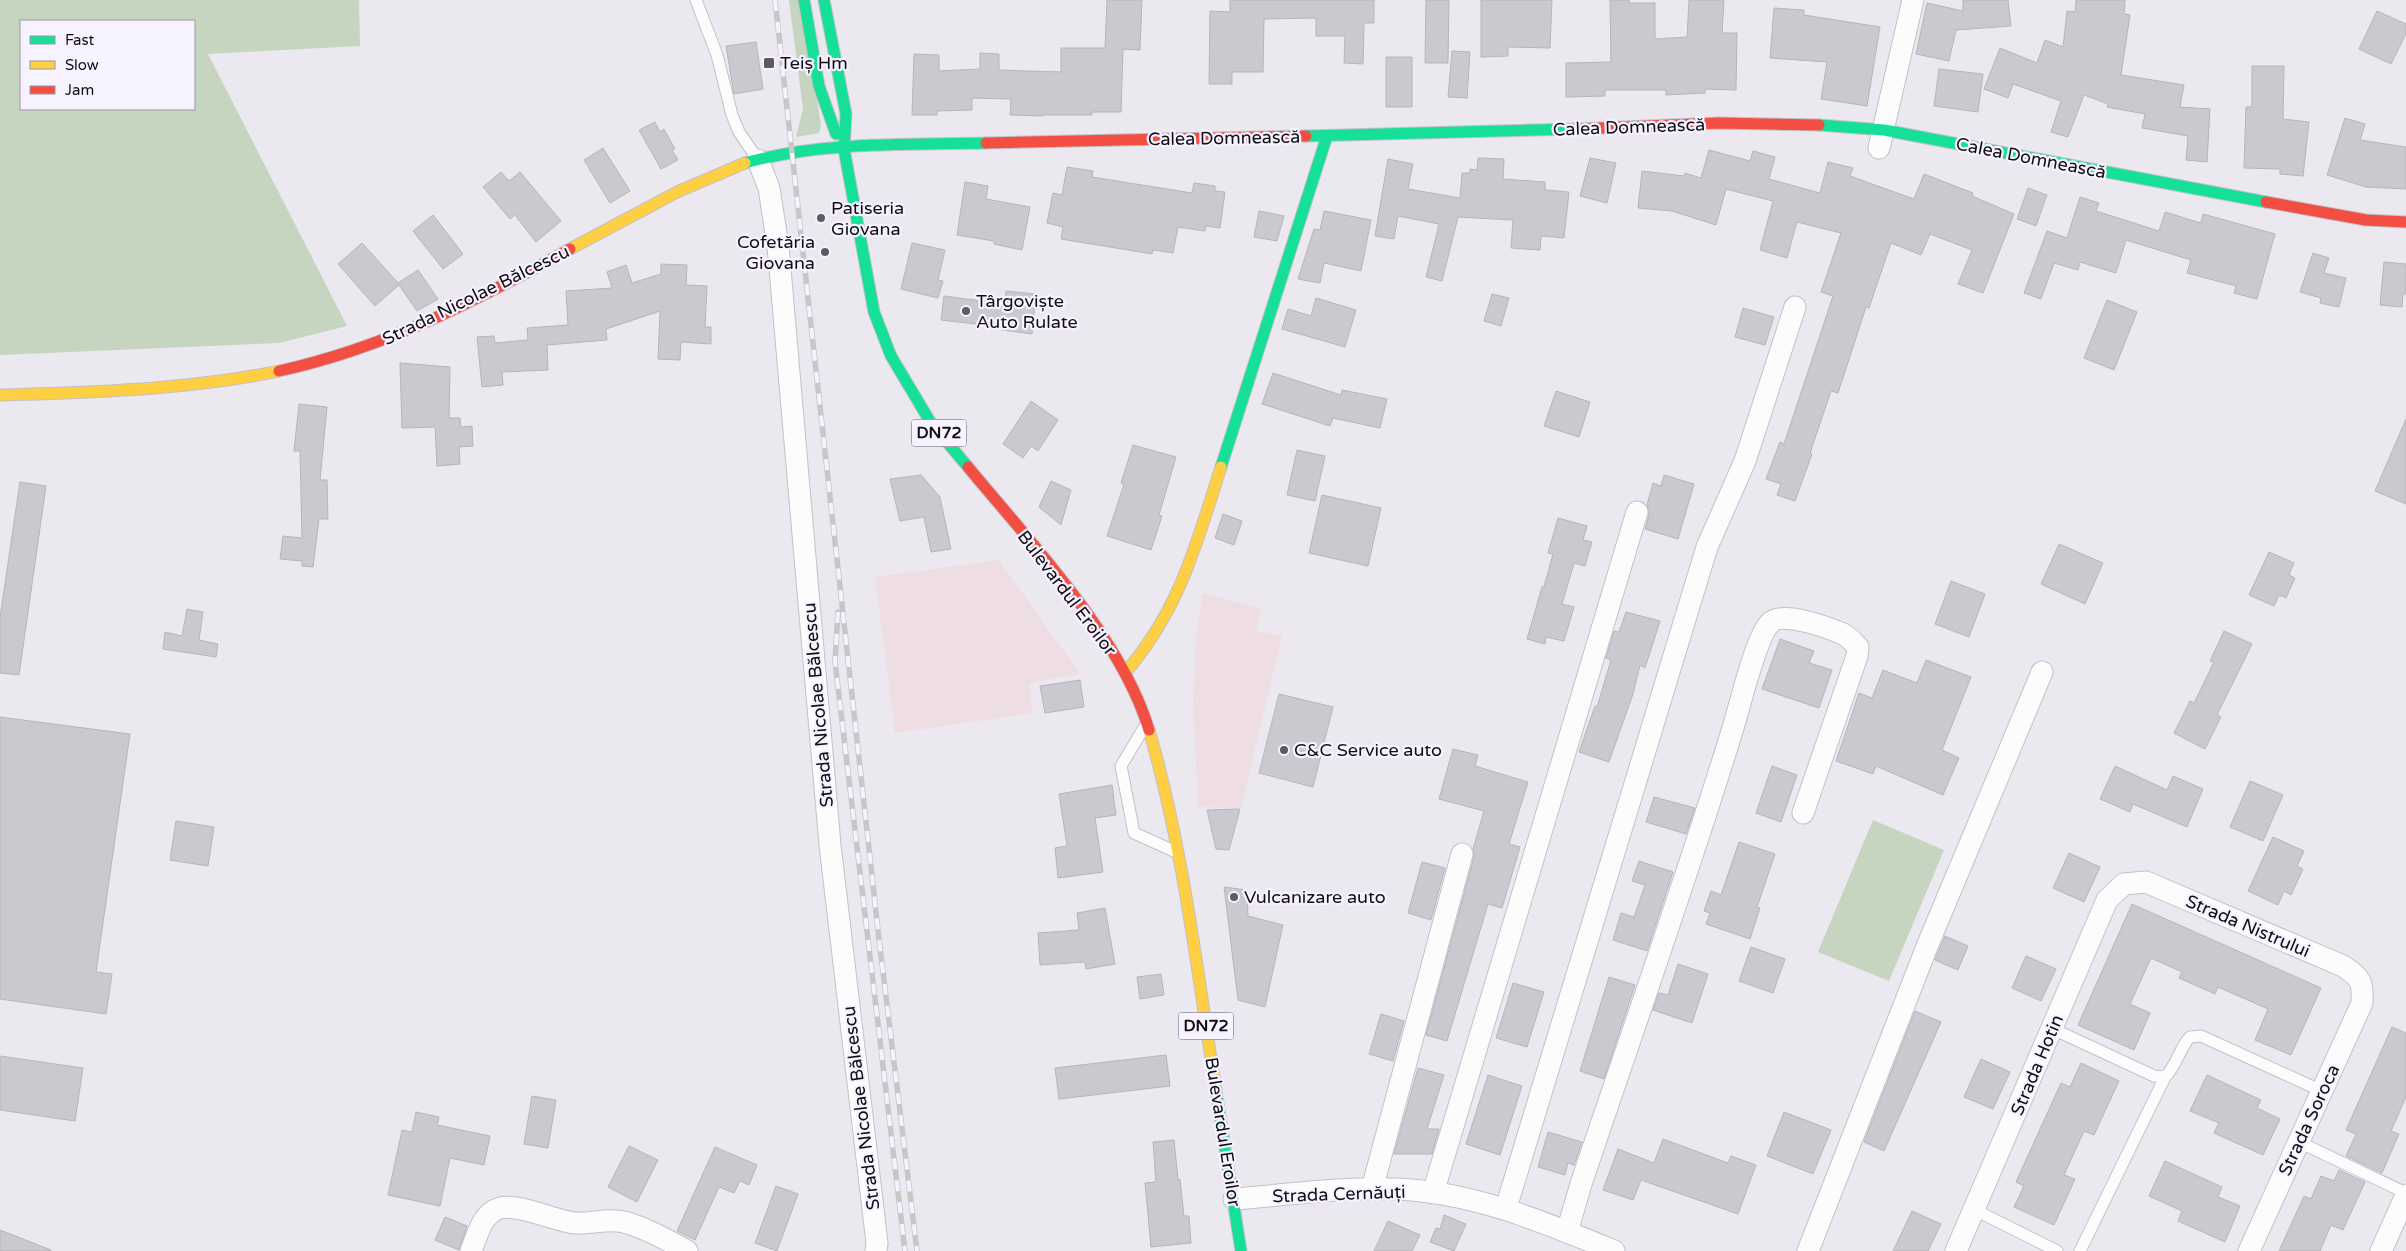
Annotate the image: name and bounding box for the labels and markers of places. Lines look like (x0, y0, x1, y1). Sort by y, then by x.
place label: Teiș Hm (780, 52, 848, 74)
marker: Teiș Hm (762, 56, 776, 70)
place label: Patiseria Giovana (831, 197, 904, 240)
marker: Patiseria Giovana (815, 212, 827, 224)
place label: Cofetăria Giovana (737, 231, 815, 274)
marker: Cofetăria Giovana (819, 246, 831, 258)
place label: Târgoviște Auto Rulate (976, 290, 1078, 333)
marker: Târgoviște Auto Rulate (960, 305, 972, 317)
place label: C&C Service auto (1294, 739, 1442, 761)
marker: C&C Service auto (1278, 744, 1290, 756)
place label: Vulcanizare auto (1244, 886, 1386, 908)
marker: Vulcanizare auto (1228, 891, 1240, 903)

